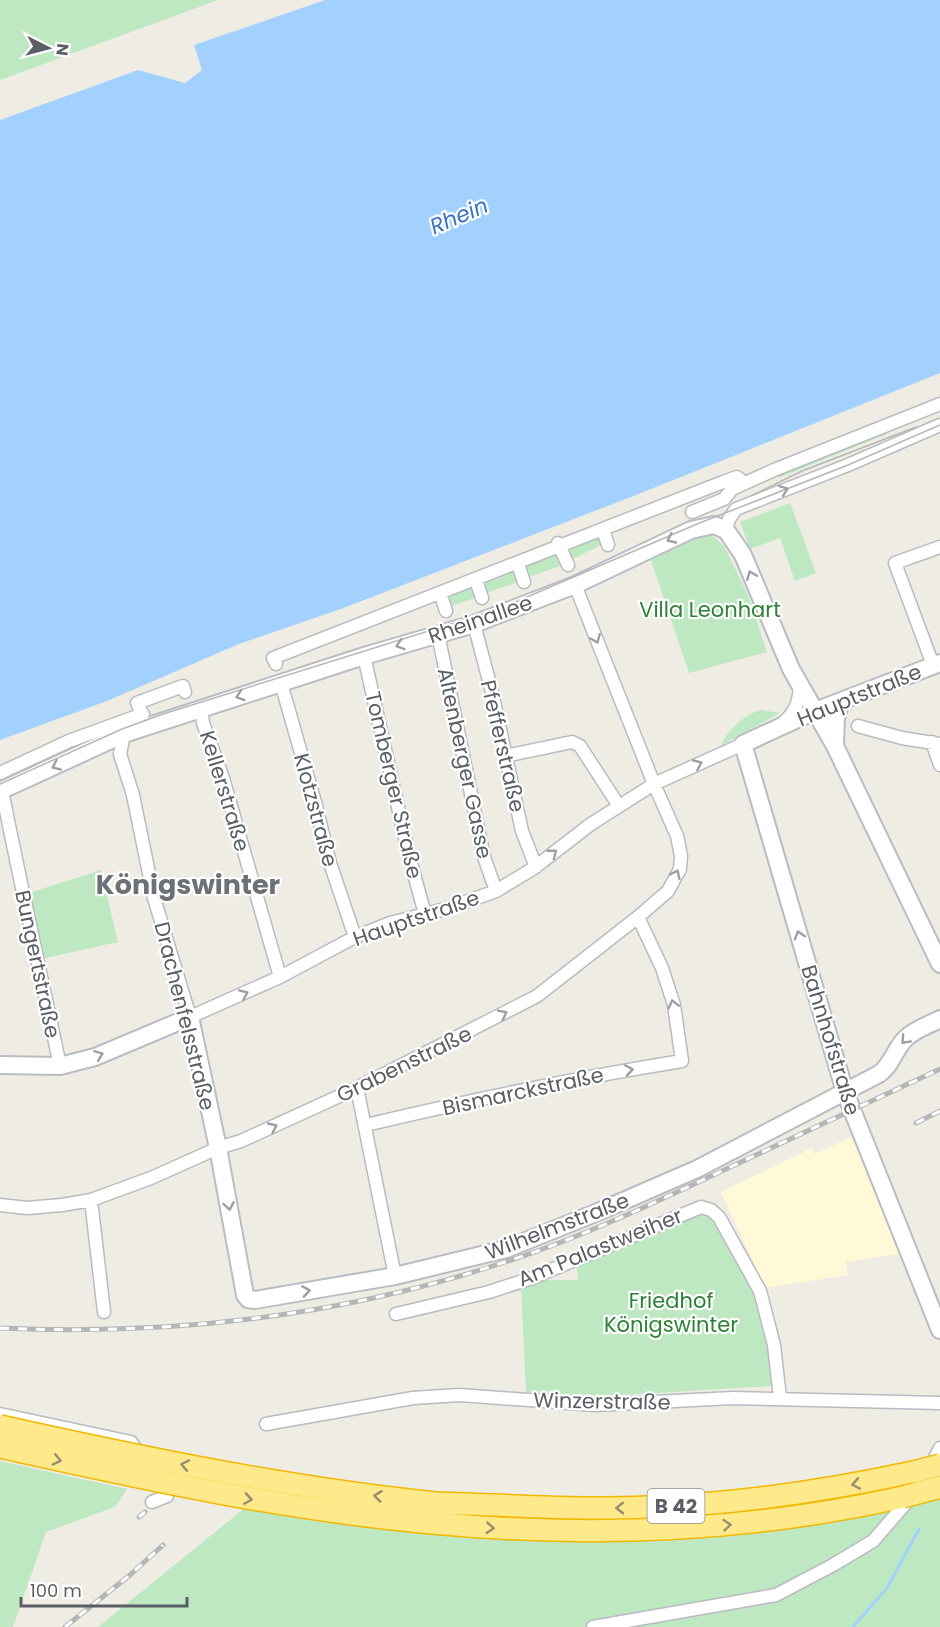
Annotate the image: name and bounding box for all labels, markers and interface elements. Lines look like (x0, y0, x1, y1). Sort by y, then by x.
north arrow (18, 18, 78, 78)
text: N (50, 42, 74, 57)
water label: Rhein (425, 190, 493, 242)
one-way arrow (778, 485, 789, 497)
one-way arrow (667, 532, 678, 544)
one-way arrow (746, 570, 758, 581)
street label: Rheinallee (424, 588, 536, 650)
park label: Villa Leonhart (639, 595, 781, 624)
one-way arrow (589, 633, 601, 644)
one-way arrow (395, 638, 406, 650)
street label: Hauptstraße (792, 657, 926, 733)
street label: Altenberger Gasse (431, 665, 499, 861)
street label: Pfefferstraße (474, 677, 532, 815)
street label: Tomberger Straße (358, 688, 430, 882)
one-way arrow (235, 689, 246, 701)
street label: Kellerstraße (193, 727, 257, 855)
street label: Klotzstraße (287, 750, 345, 870)
one-way arrow (52, 758, 63, 770)
one-way arrow (692, 759, 703, 771)
one-way arrow (546, 850, 557, 861)
district label: Königswinter (96, 866, 281, 903)
one-way arrow (669, 870, 681, 881)
street label: Hauptstraße (349, 883, 483, 953)
street label: Bungertstraße (8, 887, 68, 1041)
street label: Drachenfelsstraße (148, 919, 222, 1113)
one-way arrow (794, 930, 806, 941)
street label: Bahnhofstraße (794, 961, 868, 1119)
one-way arrow (237, 989, 248, 1001)
one-way arrow (667, 999, 680, 1009)
one-way arrow (497, 1010, 507, 1021)
street label: Grabenstraße (332, 1019, 476, 1109)
one-way arrow (901, 1034, 912, 1044)
one-way arrow (93, 1050, 104, 1062)
street label: Bismarckstraße (440, 1060, 606, 1122)
one-way arrow (624, 1064, 633, 1076)
one-way arrow (266, 1122, 277, 1134)
street label: Wilhelmstraße (481, 1185, 633, 1267)
one-way arrow (222, 1201, 235, 1211)
street label: Am Palastweiher (513, 1201, 687, 1293)
one-way arrow (300, 1285, 310, 1298)
park label: Friedhof Königswinter (604, 1286, 738, 1339)
street label: Winzerstraße (533, 1385, 671, 1417)
one-way arrow (52, 1453, 62, 1466)
one-way arrow (180, 1459, 190, 1472)
one-way arrow (851, 1477, 861, 1490)
road number: B 42 (648, 1489, 704, 1523)
one-way arrow (373, 1491, 382, 1503)
one-way arrow (244, 1492, 253, 1504)
one-way arrow (616, 1502, 625, 1514)
one-way arrow (722, 1519, 731, 1532)
one-way arrow (485, 1522, 494, 1535)
scale bar (21, 1570, 188, 1608)
text: 100 m (30, 1578, 82, 1603)

